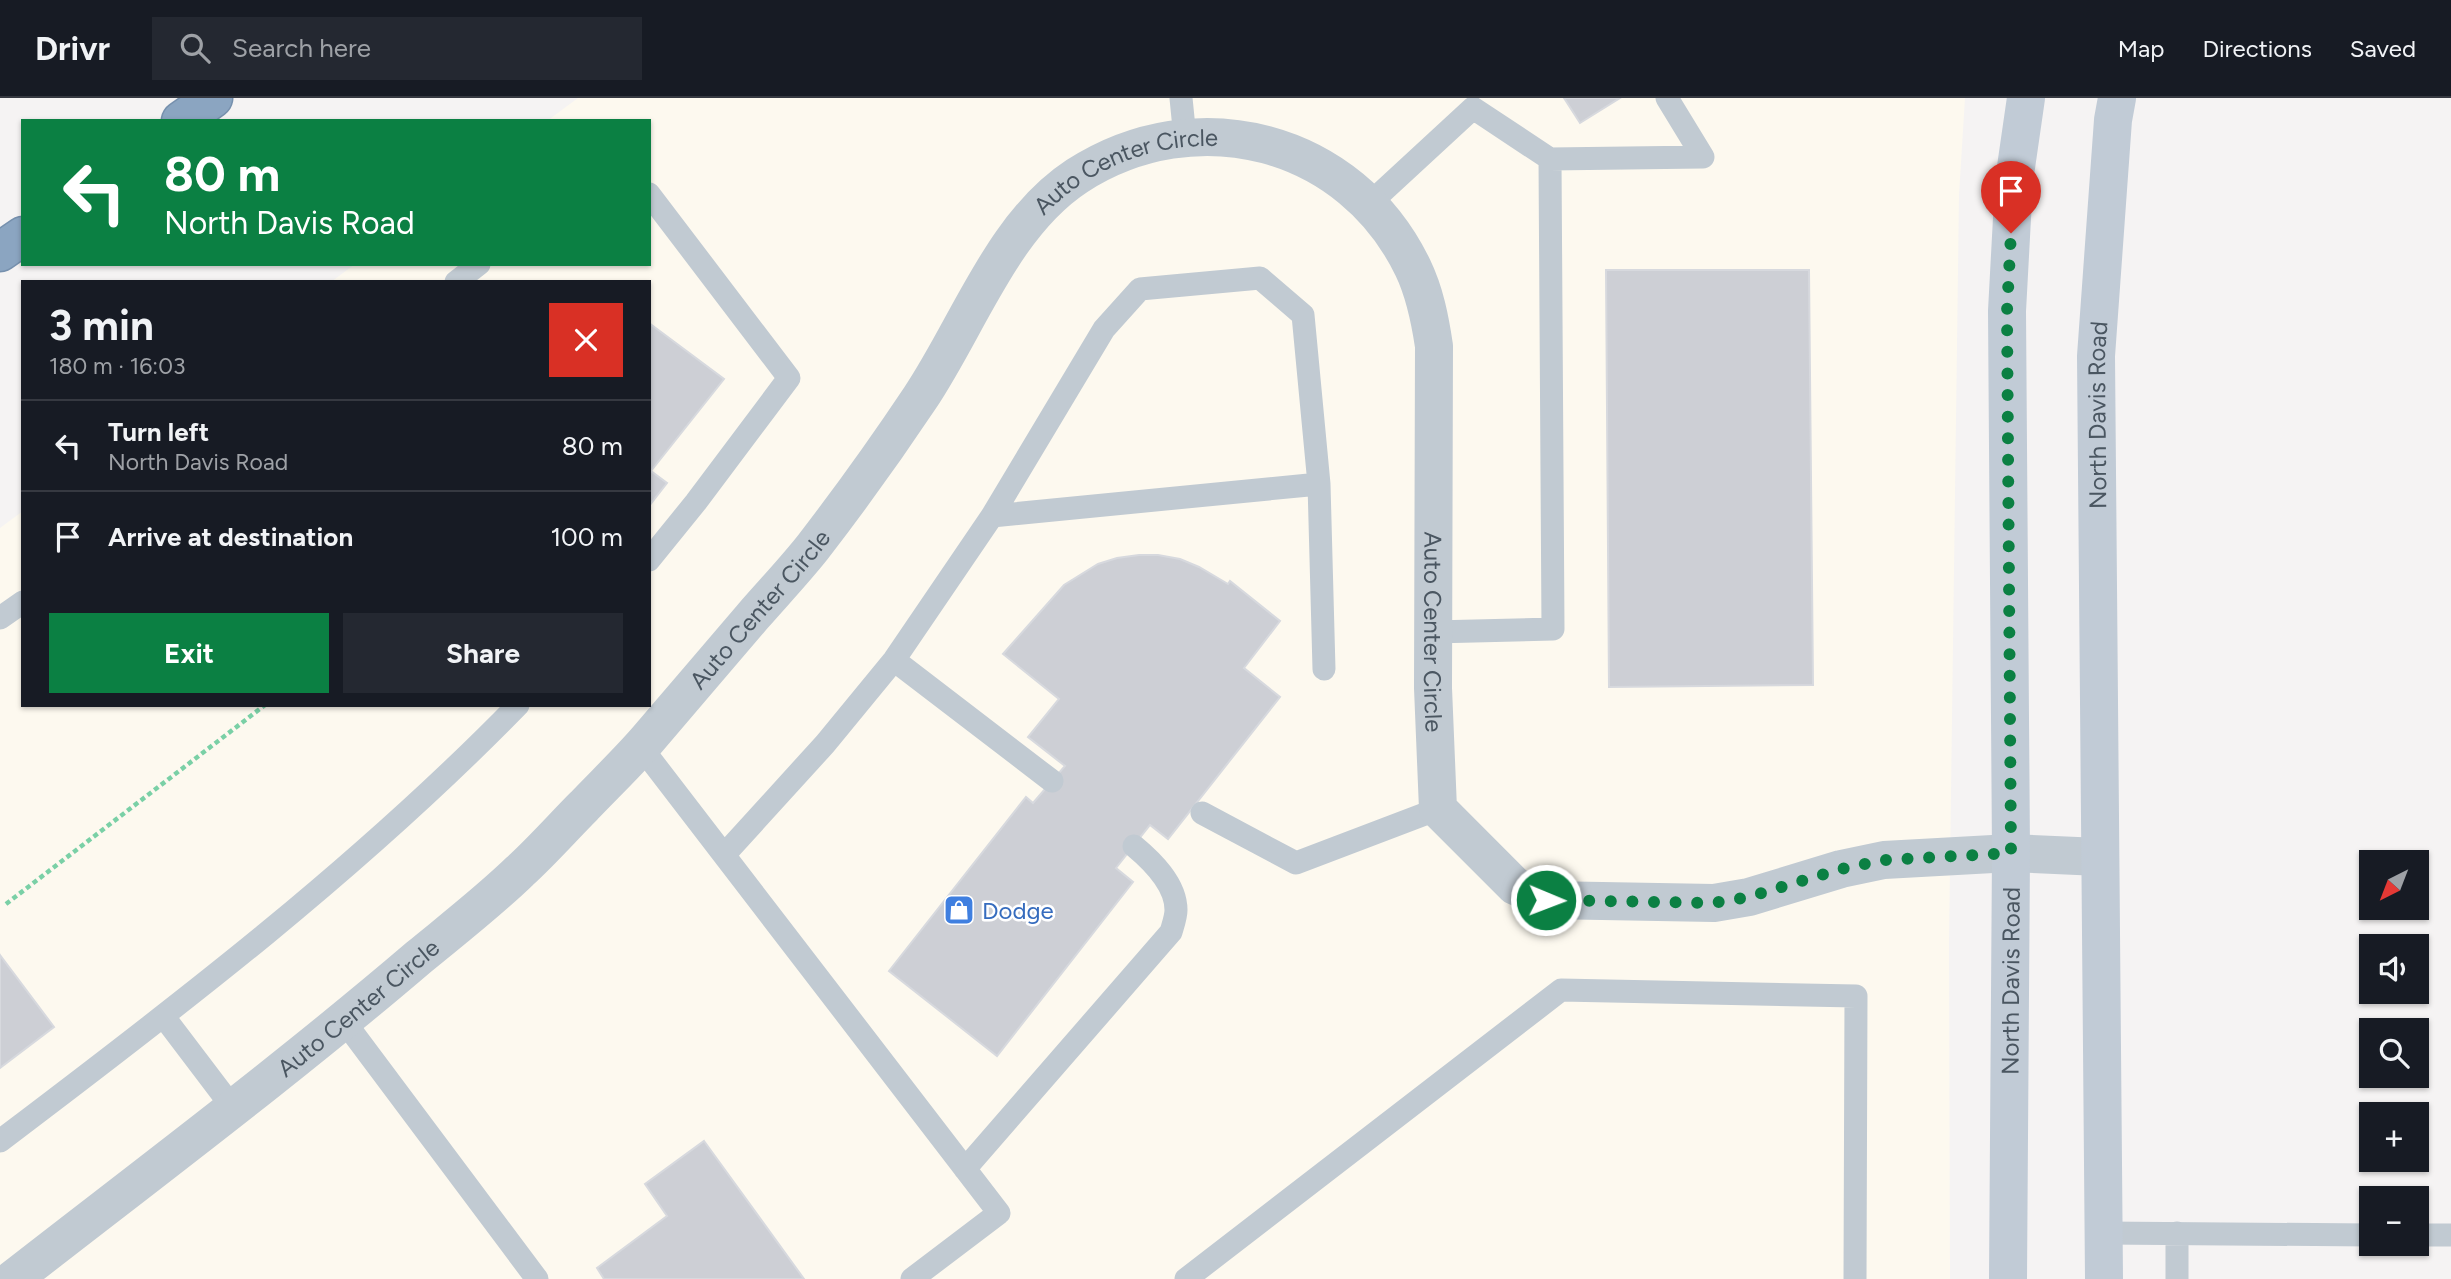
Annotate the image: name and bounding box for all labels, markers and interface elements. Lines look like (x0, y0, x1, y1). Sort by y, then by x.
search box (152, 17, 642, 80)
text: Drivr (35, 29, 110, 68)
icon: search (176, 29, 214, 67)
text: Search here (232, 32, 371, 64)
text: Map (2118, 34, 2164, 63)
text: Directions (2202, 34, 2312, 63)
text: Saved (2350, 34, 2416, 63)
street label: Auto Center Circle (1027, 122, 1218, 220)
text: 80 m (164, 144, 280, 203)
icon: left (49, 147, 140, 238)
pin (1981, 161, 2041, 233)
icon: arrive (1992, 172, 2030, 210)
text: North Davis Road (164, 204, 415, 242)
text: 3 min (49, 300, 154, 351)
button: close (549, 303, 623, 377)
street label: North Davis Road (2081, 320, 2113, 509)
text: 180 m · 16:03 (49, 352, 185, 380)
text: Turn left (108, 416, 209, 448)
icon: left (49, 427, 87, 465)
text: 80 m (562, 430, 623, 462)
text: North Davis Road (108, 448, 288, 476)
icon: arrive (49, 518, 87, 556)
text: Arrive at destination (108, 521, 353, 553)
text: 100 m (550, 521, 623, 553)
street label: Auto Center Circle (683, 524, 836, 695)
street label: Auto Center Circle (1418, 531, 1449, 733)
button: Exit (49, 613, 329, 693)
button: Share (343, 613, 623, 693)
north arrow (2359, 850, 2429, 920)
map controls (2359, 850, 2429, 1256)
position arrow (1509, 863, 1583, 937)
street label: North Davis Road (1995, 887, 2025, 1075)
shop icon: Dodge (942, 893, 976, 927)
place label: Dodge (982, 896, 1054, 925)
street label: Auto Center Circle (271, 932, 445, 1082)
button: sound (2359, 934, 2429, 1004)
button: search (2359, 1018, 2429, 1088)
button: + (2359, 1102, 2429, 1172)
button: − (2359, 1186, 2429, 1256)

